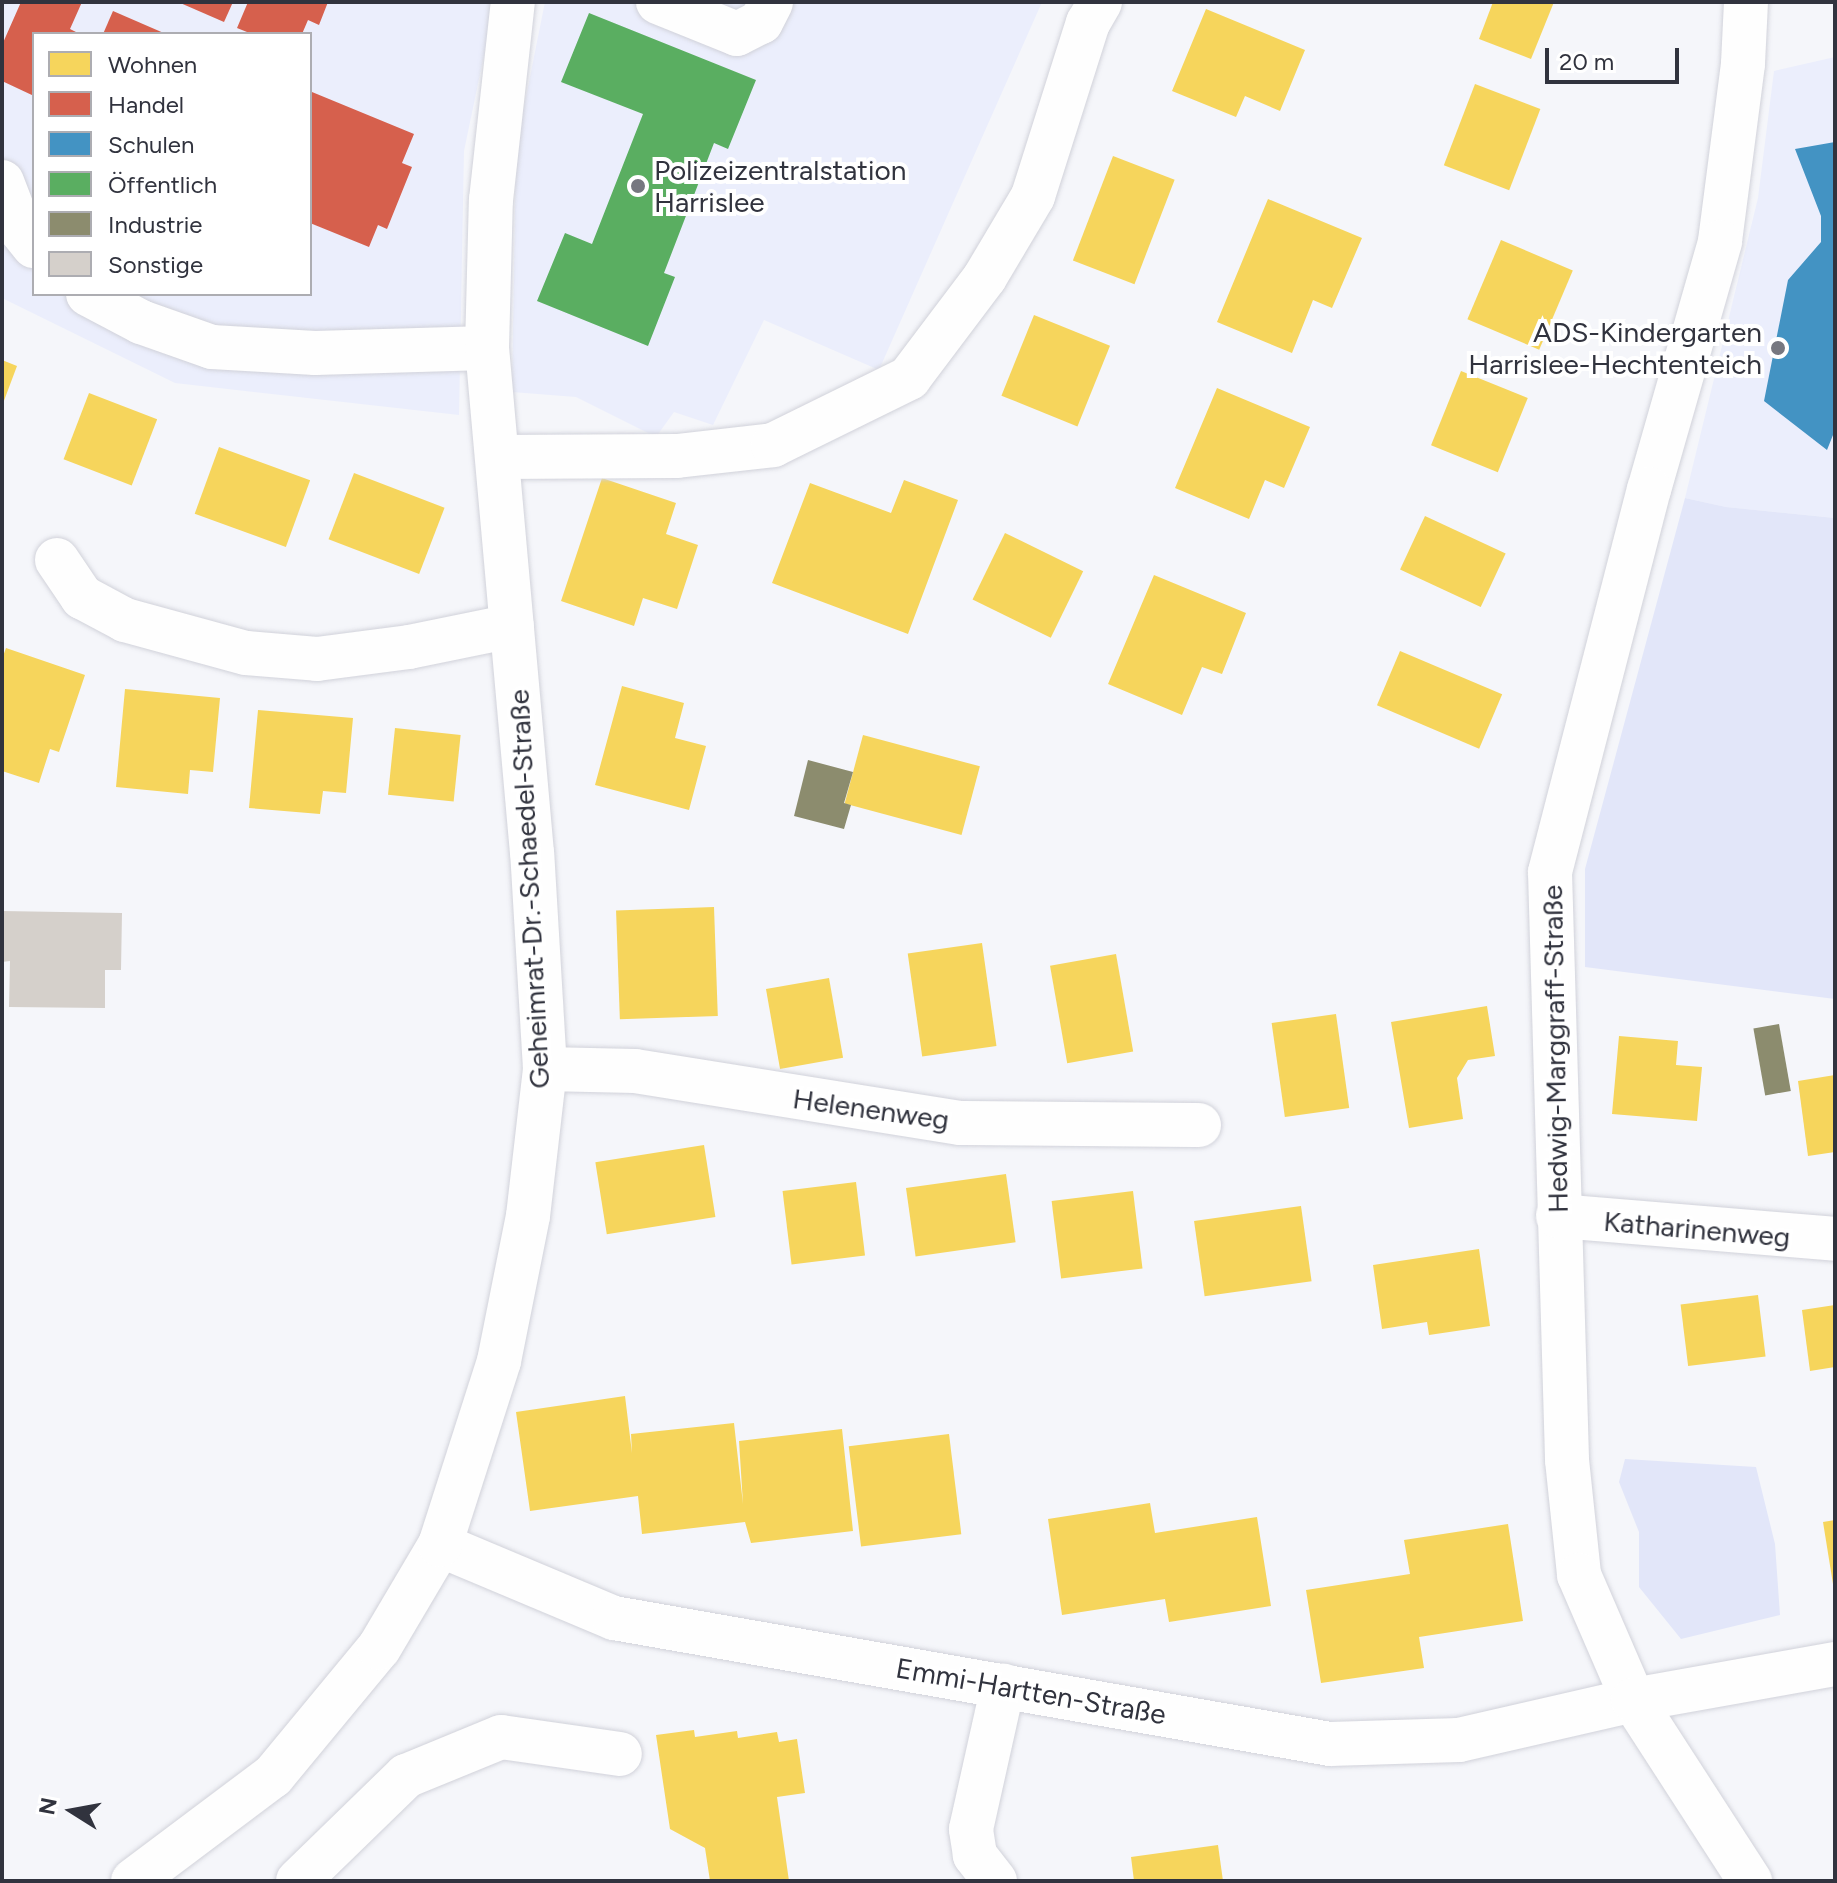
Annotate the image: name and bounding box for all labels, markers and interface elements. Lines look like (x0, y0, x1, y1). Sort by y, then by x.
legend (32, 32, 312, 296)
scale bar (1549, 32, 1683, 82)
text: 20 m (1559, 47, 1614, 76)
text: Wohnen (108, 50, 197, 79)
text: Handel (108, 90, 184, 119)
text: Schulen (108, 130, 194, 159)
place label: Polizeizentralstation Harrislee (654, 153, 906, 219)
text: Öffentlich (108, 170, 217, 199)
marker: Polizeizentralstation Harrislee (629, 177, 647, 195)
text: Industrie (108, 210, 202, 239)
text: Sonstige (108, 250, 203, 279)
place label: ADS-Kindergarten Harrislee-Hechtenteich (1468, 315, 1762, 381)
marker: ADS-Kindergarten Harrislee-Hechtenteich (1769, 339, 1787, 357)
street label: Geheimrat-Dr.-Schaedel-Straße (502, 689, 556, 1089)
street label: Hedwig-Marggraff-Straße (1535, 885, 1575, 1213)
street label: Helenenweg (791, 1081, 951, 1137)
street label: Katharinenweg (1602, 1204, 1792, 1254)
street label: Emmi-Hartten-Straße (893, 1651, 1169, 1731)
north arrow (32, 1771, 112, 1851)
text: N (33, 1795, 63, 1817)

